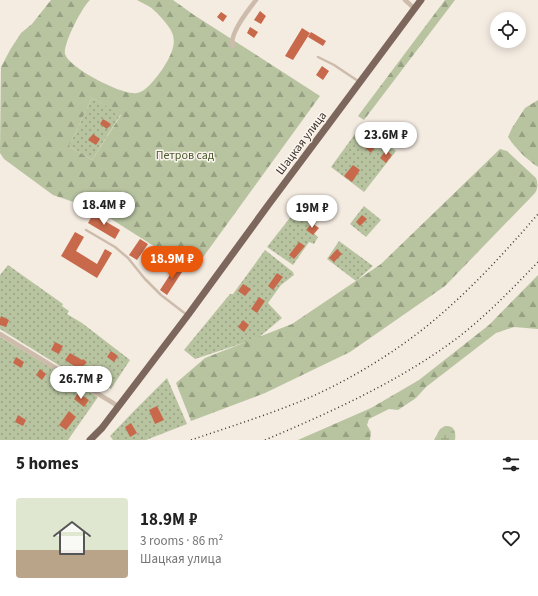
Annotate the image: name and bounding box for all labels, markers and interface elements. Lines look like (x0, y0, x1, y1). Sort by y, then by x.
map controls (490, 12, 526, 48)
button: locate (490, 12, 526, 48)
street label: Шацкая улица (272, 108, 331, 178)
pin: 23.6M ₽ (349, 122, 423, 156)
text: 23.6M ₽ (364, 126, 408, 144)
park label: Петров сад (156, 147, 215, 164)
pin: 18.4M ₽ (67, 192, 141, 226)
pin: 19M ₽ (284, 195, 340, 229)
text: 18.4M ₽ (82, 196, 126, 214)
text: 19M ₽ (295, 199, 329, 217)
pin: 18.9M ₽ (135, 246, 209, 280)
text: 18.9M ₽ (150, 250, 194, 268)
pin: 26.7M ₽ (44, 366, 118, 400)
text: 26.7M ₽ (59, 370, 103, 388)
text: 5 homes (16, 452, 78, 476)
icon: filters (500, 453, 522, 475)
text: 18.9M ₽ (140, 508, 197, 532)
icon: home (48, 514, 96, 562)
icon: heart (500, 527, 522, 549)
text: 3 rooms · 86 m² (140, 532, 223, 550)
text: Шацкая улица (140, 550, 221, 568)

